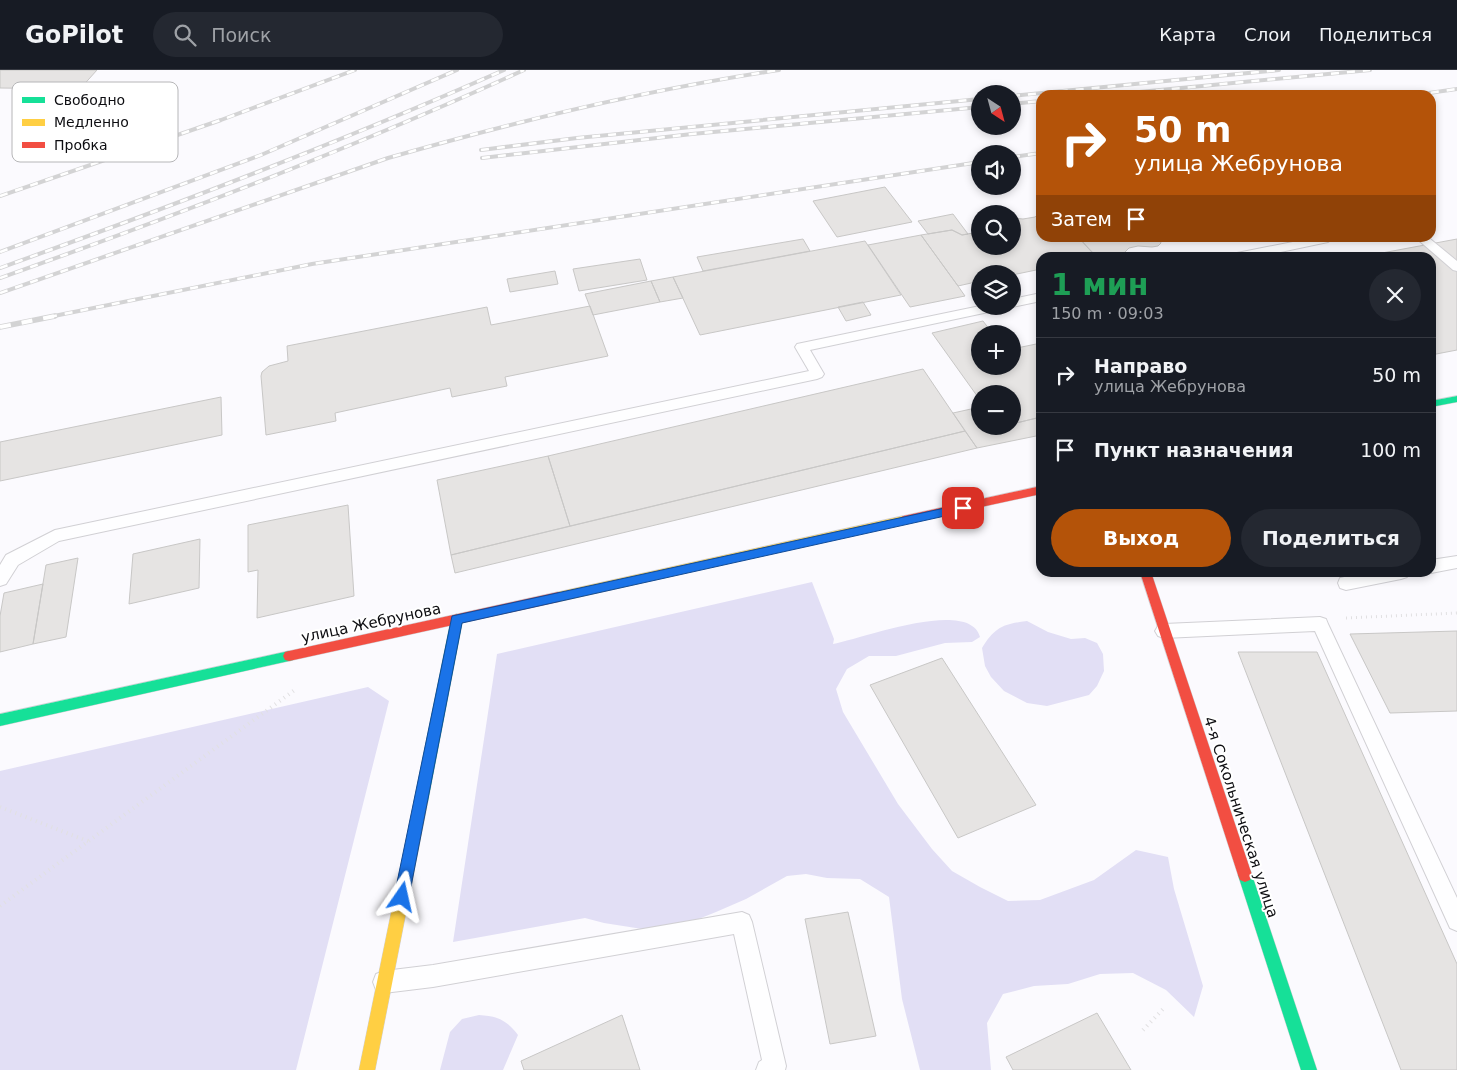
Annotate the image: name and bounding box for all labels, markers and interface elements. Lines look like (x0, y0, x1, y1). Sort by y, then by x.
search box (153, 12, 503, 57)
text: GoPilot (25, 21, 123, 49)
icon: search (171, 21, 199, 49)
text: Поиск (211, 24, 271, 46)
text: Карта (1159, 24, 1216, 45)
text: Слои (1244, 24, 1291, 45)
text: Поделиться (1319, 24, 1432, 45)
legend (12, 82, 178, 162)
north arrow (971, 85, 1021, 135)
map controls (971, 85, 1021, 435)
text: Свободно (54, 92, 125, 108)
icon: right (1051, 110, 1116, 175)
text: 50 m (1134, 110, 1231, 150)
text: Медленно (54, 114, 129, 130)
text: Пробка (54, 137, 108, 153)
button: sound (971, 145, 1021, 195)
text: улица Жебрунова (1134, 151, 1343, 176)
button: search (971, 205, 1021, 255)
icon: arrive (1122, 205, 1150, 233)
text: Затем (1051, 208, 1112, 230)
button: layers (971, 265, 1021, 315)
text: 1 мин (1051, 267, 1149, 302)
button: close (1369, 269, 1421, 321)
text: 150 m · 09:03 (1051, 304, 1164, 323)
button: + (971, 325, 1021, 375)
text: Направо (1094, 355, 1187, 377)
icon: right (1051, 361, 1079, 389)
text: 50 m (1372, 364, 1421, 386)
text: улица Жебрунова (1094, 377, 1246, 396)
button: − (971, 385, 1021, 435)
icon: arrive (1051, 436, 1079, 464)
text: Пункт назначения (1094, 439, 1293, 461)
text: 100 m (1360, 439, 1421, 461)
pin (942, 487, 984, 529)
icon: arrive (949, 494, 977, 522)
button: Выход (1051, 509, 1231, 567)
button: Поделиться (1241, 509, 1421, 567)
street label: улица Жебрунова (299, 599, 443, 647)
street label: 4-я Сокольническая улица (1200, 714, 1282, 920)
position arrow (375, 870, 427, 922)

